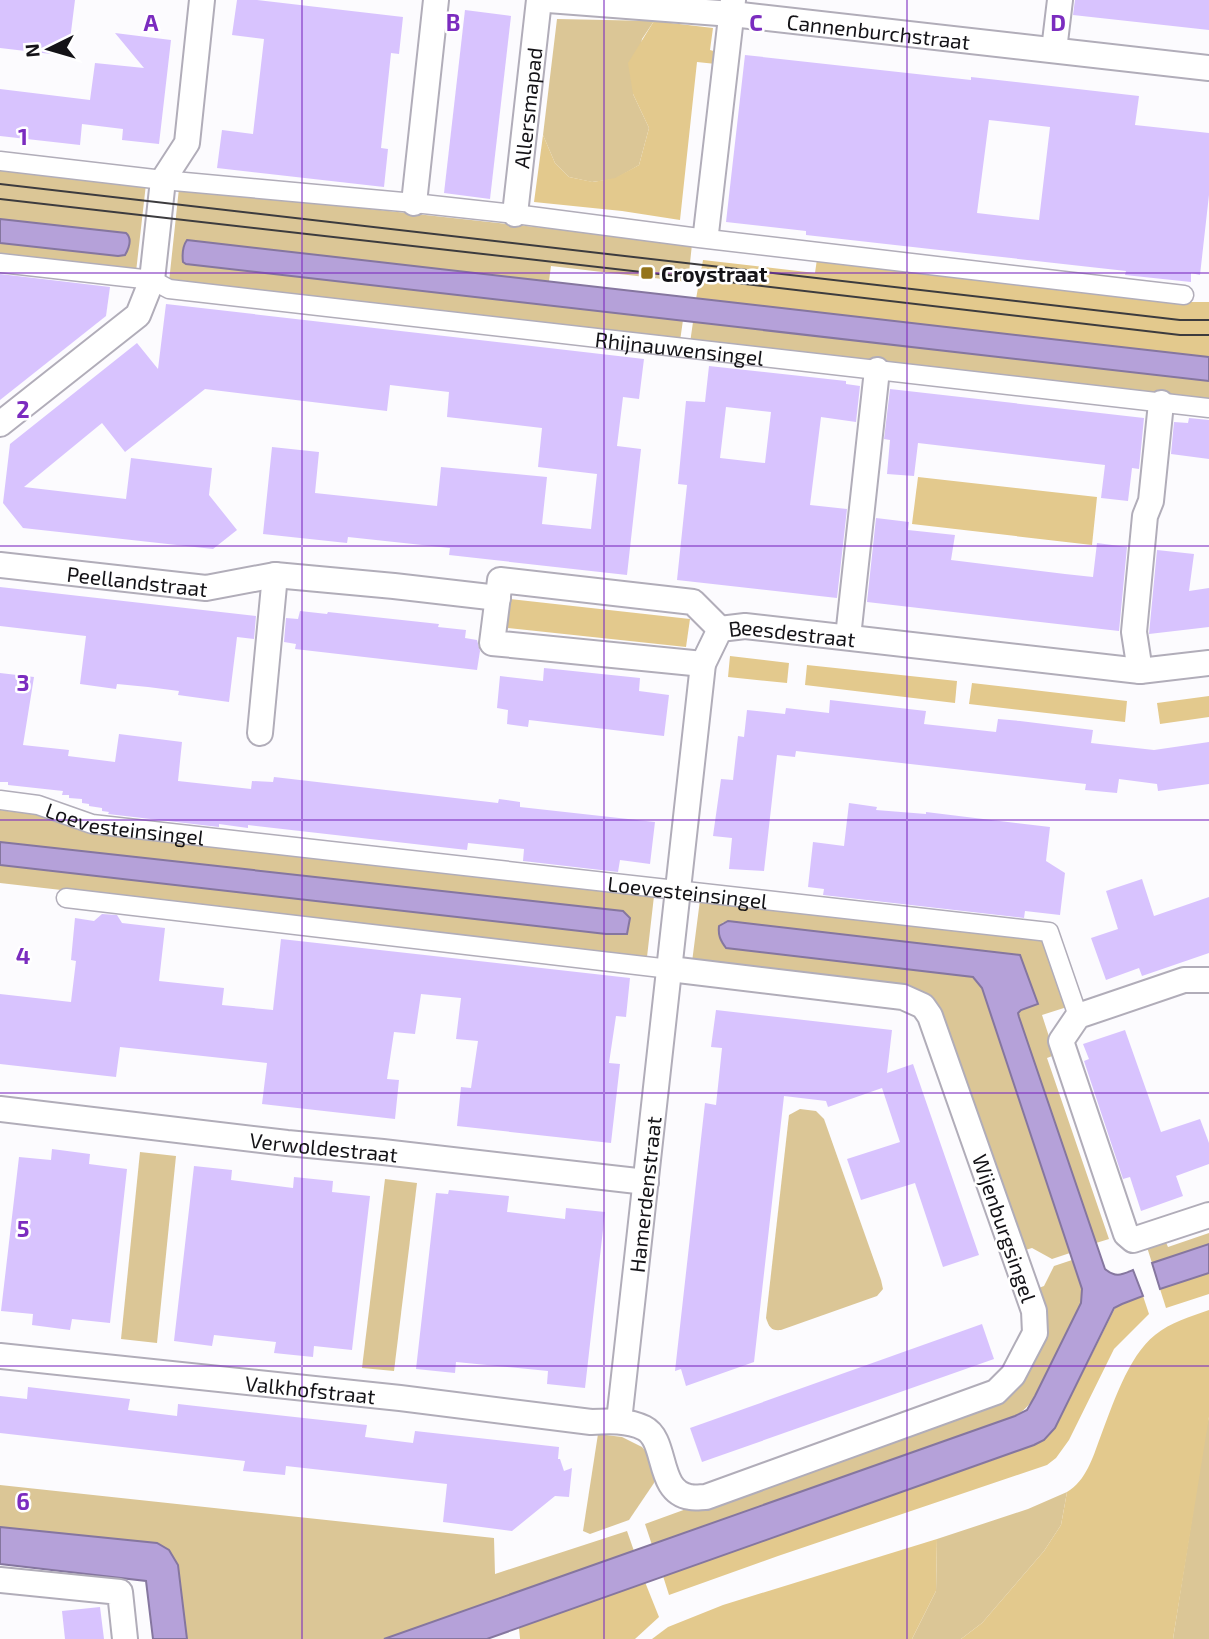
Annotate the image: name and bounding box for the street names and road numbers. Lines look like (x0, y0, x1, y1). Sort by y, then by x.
street label: Cannenburchstraat (786, 8, 971, 53)
street label: Allersmapad (508, 46, 546, 170)
street label: Rhijnauwensingel (594, 325, 766, 370)
street label: Peellandstraat (66, 560, 209, 601)
street label: Beesdestraat (727, 613, 857, 651)
street label: Loevesteinsingel (43, 796, 206, 849)
street label: Loevesteinsingel (606, 870, 770, 913)
street label: Hamerdenstraat (623, 1115, 665, 1274)
street label: Verwoldestraat (248, 1126, 399, 1166)
street label: Wijenburgsingel (967, 1151, 1042, 1306)
street label: Valkhofstraat (244, 1369, 377, 1408)

